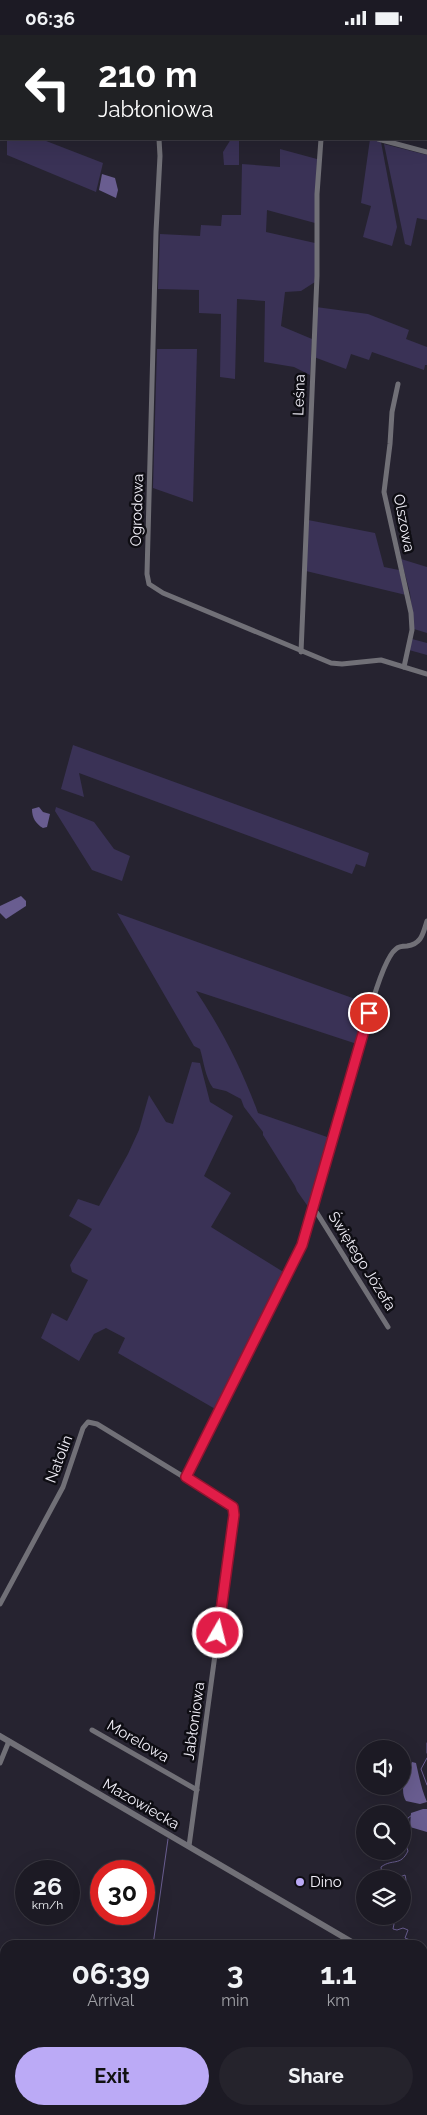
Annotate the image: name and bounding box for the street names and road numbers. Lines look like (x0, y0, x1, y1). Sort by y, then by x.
street label: Leśna (289, 374, 309, 416)
street label: Ogrodowa (127, 473, 147, 547)
street label: Olszowa (390, 493, 418, 553)
street label: Świętego Józefa (324, 1208, 400, 1314)
street label: Natolin (42, 1433, 76, 1485)
street label: Jabłoniowa (180, 1681, 208, 1761)
street label: Morelowa (104, 1716, 172, 1766)
street label: Mazowiecka (99, 1775, 183, 1833)

